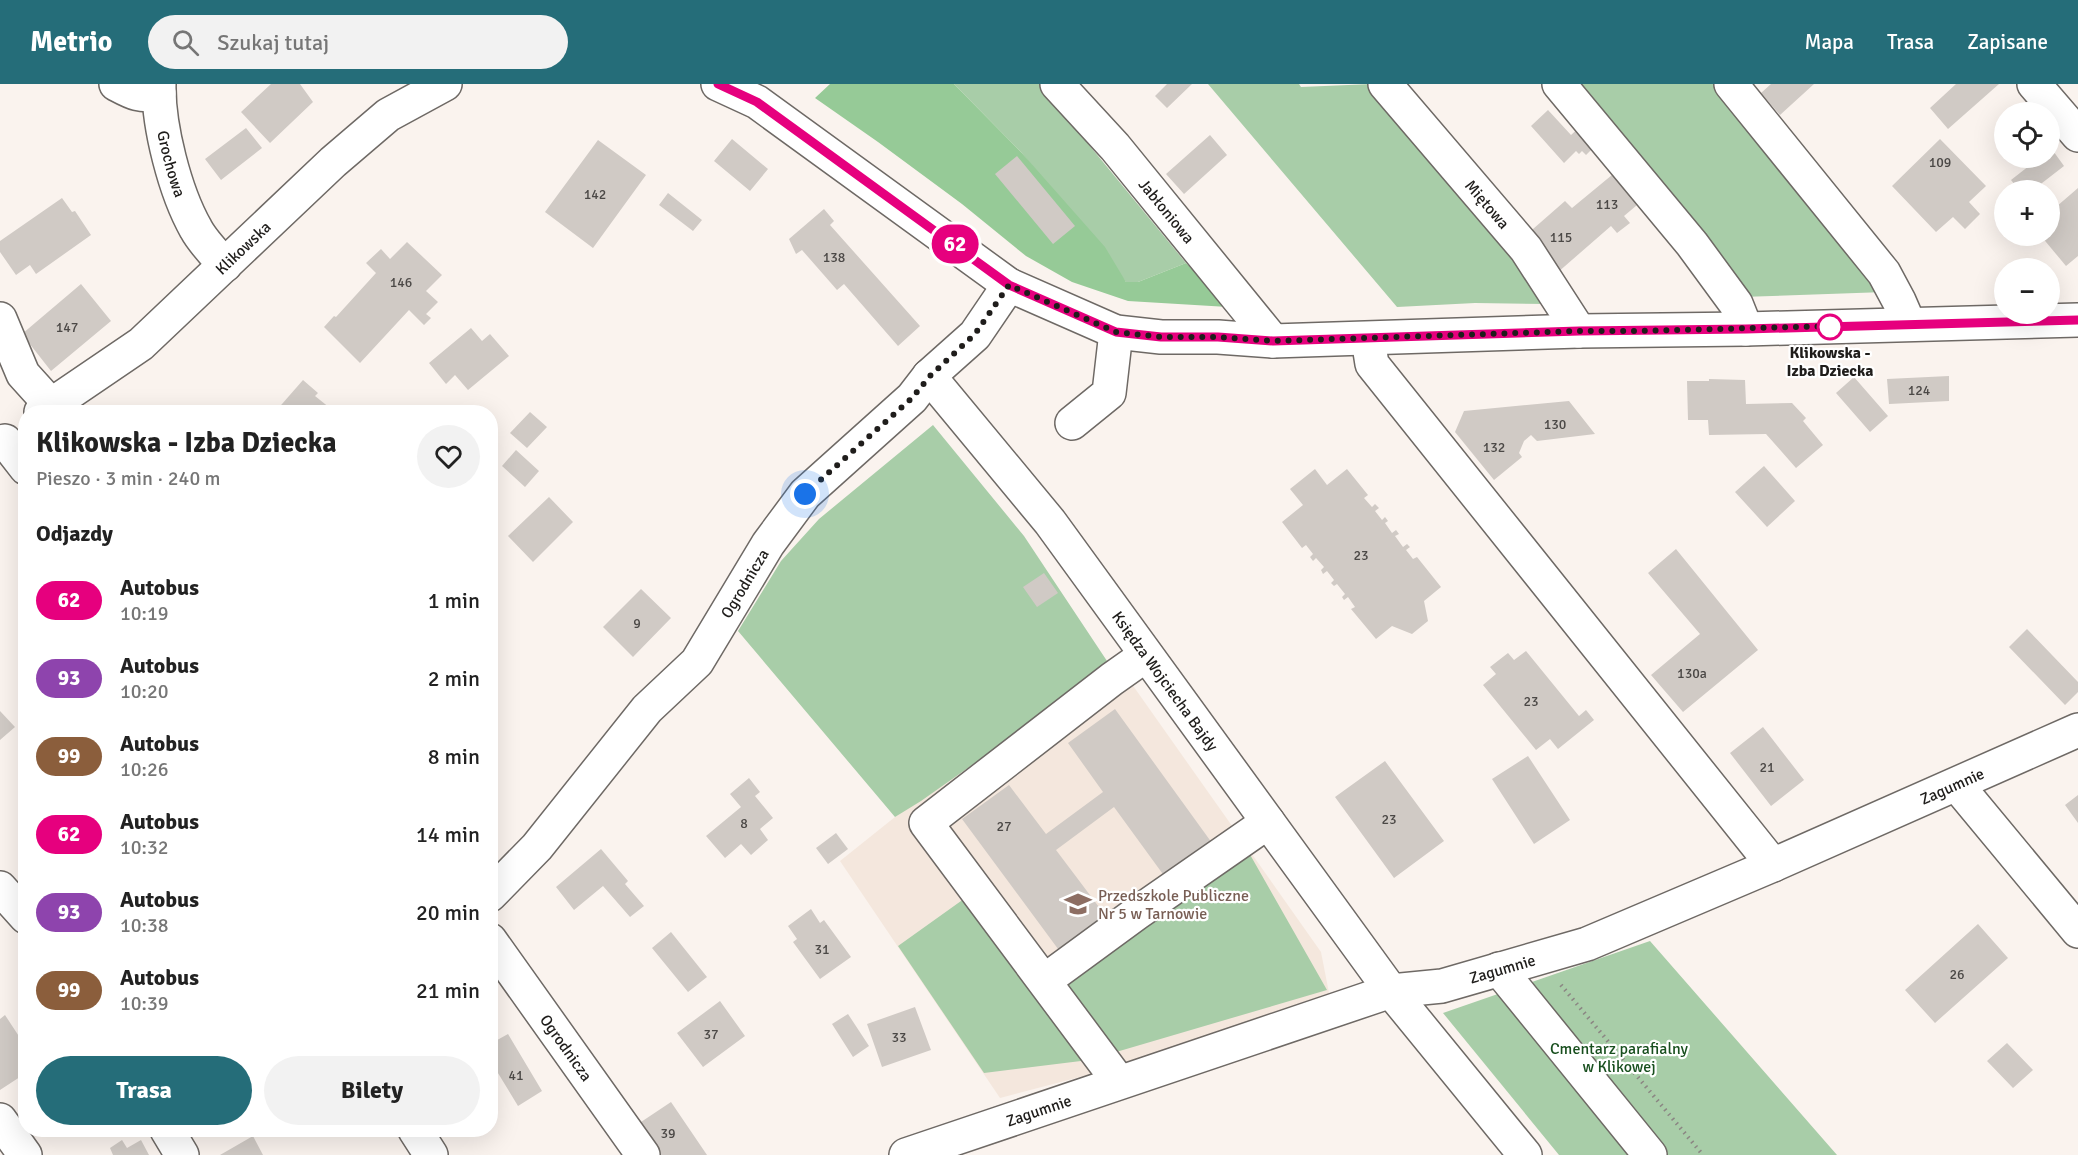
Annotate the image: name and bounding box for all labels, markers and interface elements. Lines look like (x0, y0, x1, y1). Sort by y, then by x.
search box (148, 15, 568, 69)
text: Metrio (30, 25, 112, 59)
icon: search (169, 26, 202, 59)
text: Szukaj tutaj (217, 29, 329, 56)
text: Mapa (1804, 29, 1854, 55)
text: Trasa (1887, 29, 1934, 55)
text: Zapisane (1967, 29, 2048, 55)
map controls (1994, 102, 2060, 324)
button: locate (1994, 102, 2060, 168)
street label: Grochowa (152, 129, 190, 200)
house number: 109 (1929, 154, 1951, 171)
street label: Jabłoniowa (1134, 175, 1199, 248)
street label: Miętowa (1460, 176, 1513, 233)
button: + (1994, 180, 2060, 246)
house number: 142 (584, 186, 606, 203)
house number: 113 (1596, 196, 1618, 213)
street label: Klikowska (211, 217, 275, 279)
line badge: 62 (928, 224, 982, 264)
house number: 115 (1550, 229, 1572, 246)
text: 62 (944, 231, 966, 257)
house number: 138 (823, 249, 845, 266)
button: − (1994, 258, 2060, 324)
house number: 146 (390, 274, 412, 291)
marker: Klikowska - Izba Dziecka (1817, 314, 1843, 340)
house number: 147 (56, 319, 78, 336)
place label: Klikowska - Izba Dziecka (1786, 343, 1874, 381)
house number: 124 (1908, 382, 1931, 399)
house number: 130 (1544, 416, 1566, 433)
button: heart (417, 425, 480, 488)
text: Klikowska - Izba Dziecka (36, 426, 337, 460)
house number: 132 (1483, 439, 1505, 456)
text: Pieszo · 3 min · 240 m (36, 466, 221, 491)
your location (790, 479, 820, 509)
text: Odjazdy (36, 520, 113, 547)
street label: Ogrodnicza (717, 546, 774, 622)
house number: 23 (1353, 547, 1369, 564)
text: Autobus (120, 574, 199, 601)
text: 62 (58, 587, 80, 613)
text: 1 min (428, 587, 480, 614)
text: 10:19 (120, 601, 169, 626)
street label: Księdza Wojciecha Bajdy (1107, 607, 1223, 756)
house number: 9 (633, 615, 641, 632)
text: Autobus (120, 652, 199, 679)
text: 93 (58, 665, 80, 691)
text: 2 min (428, 665, 480, 692)
house number: 130a (1677, 665, 1707, 682)
text: 10:20 (120, 679, 169, 704)
house number: 23 (1523, 693, 1539, 710)
text: Autobus (120, 730, 199, 757)
text: 99 (58, 743, 80, 769)
text: 8 min (428, 743, 480, 770)
text: 10:26 (120, 757, 169, 782)
house number: 21 (1759, 759, 1775, 776)
street label: Zagumnie (1917, 764, 1987, 810)
text: Autobus (120, 808, 199, 835)
house number: 23 (1381, 811, 1397, 828)
house number: 8 (740, 815, 748, 832)
house number: 27 (996, 818, 1012, 835)
text: 62 (58, 821, 80, 847)
text: 14 min (416, 821, 480, 848)
text: 10:32 (120, 835, 169, 860)
text: Autobus (120, 886, 199, 913)
place label: Przedszkole Publiczne Nr 5 w Tarnowie (1098, 886, 1249, 924)
school or university icon: Przedszkole Publiczne Nr 5 w Tarnowie (1063, 889, 1093, 919)
text: 93 (58, 899, 80, 925)
text: 20 min (416, 899, 480, 926)
text: 10:38 (120, 913, 169, 938)
house number: 31 (814, 941, 830, 958)
street label: Zagumnie (1467, 950, 1538, 989)
text: Autobus (120, 964, 199, 991)
house number: 26 (1949, 966, 1965, 983)
text: 99 (58, 977, 80, 1003)
text: 21 min (416, 977, 480, 1004)
text: 10:39 (120, 991, 169, 1016)
street label: Ogrodnicza (535, 1011, 596, 1085)
house number: 37 (703, 1026, 719, 1043)
house number: 33 (891, 1029, 907, 1046)
park label: Cmentarz parafialny w Klikowej (1550, 1039, 1689, 1077)
button: Trasa (36, 1056, 252, 1125)
button: Bilety (264, 1056, 480, 1125)
house number: 41 (508, 1067, 524, 1084)
street label: Zagumnie (1004, 1091, 1074, 1131)
house number: 39 (660, 1125, 676, 1142)

